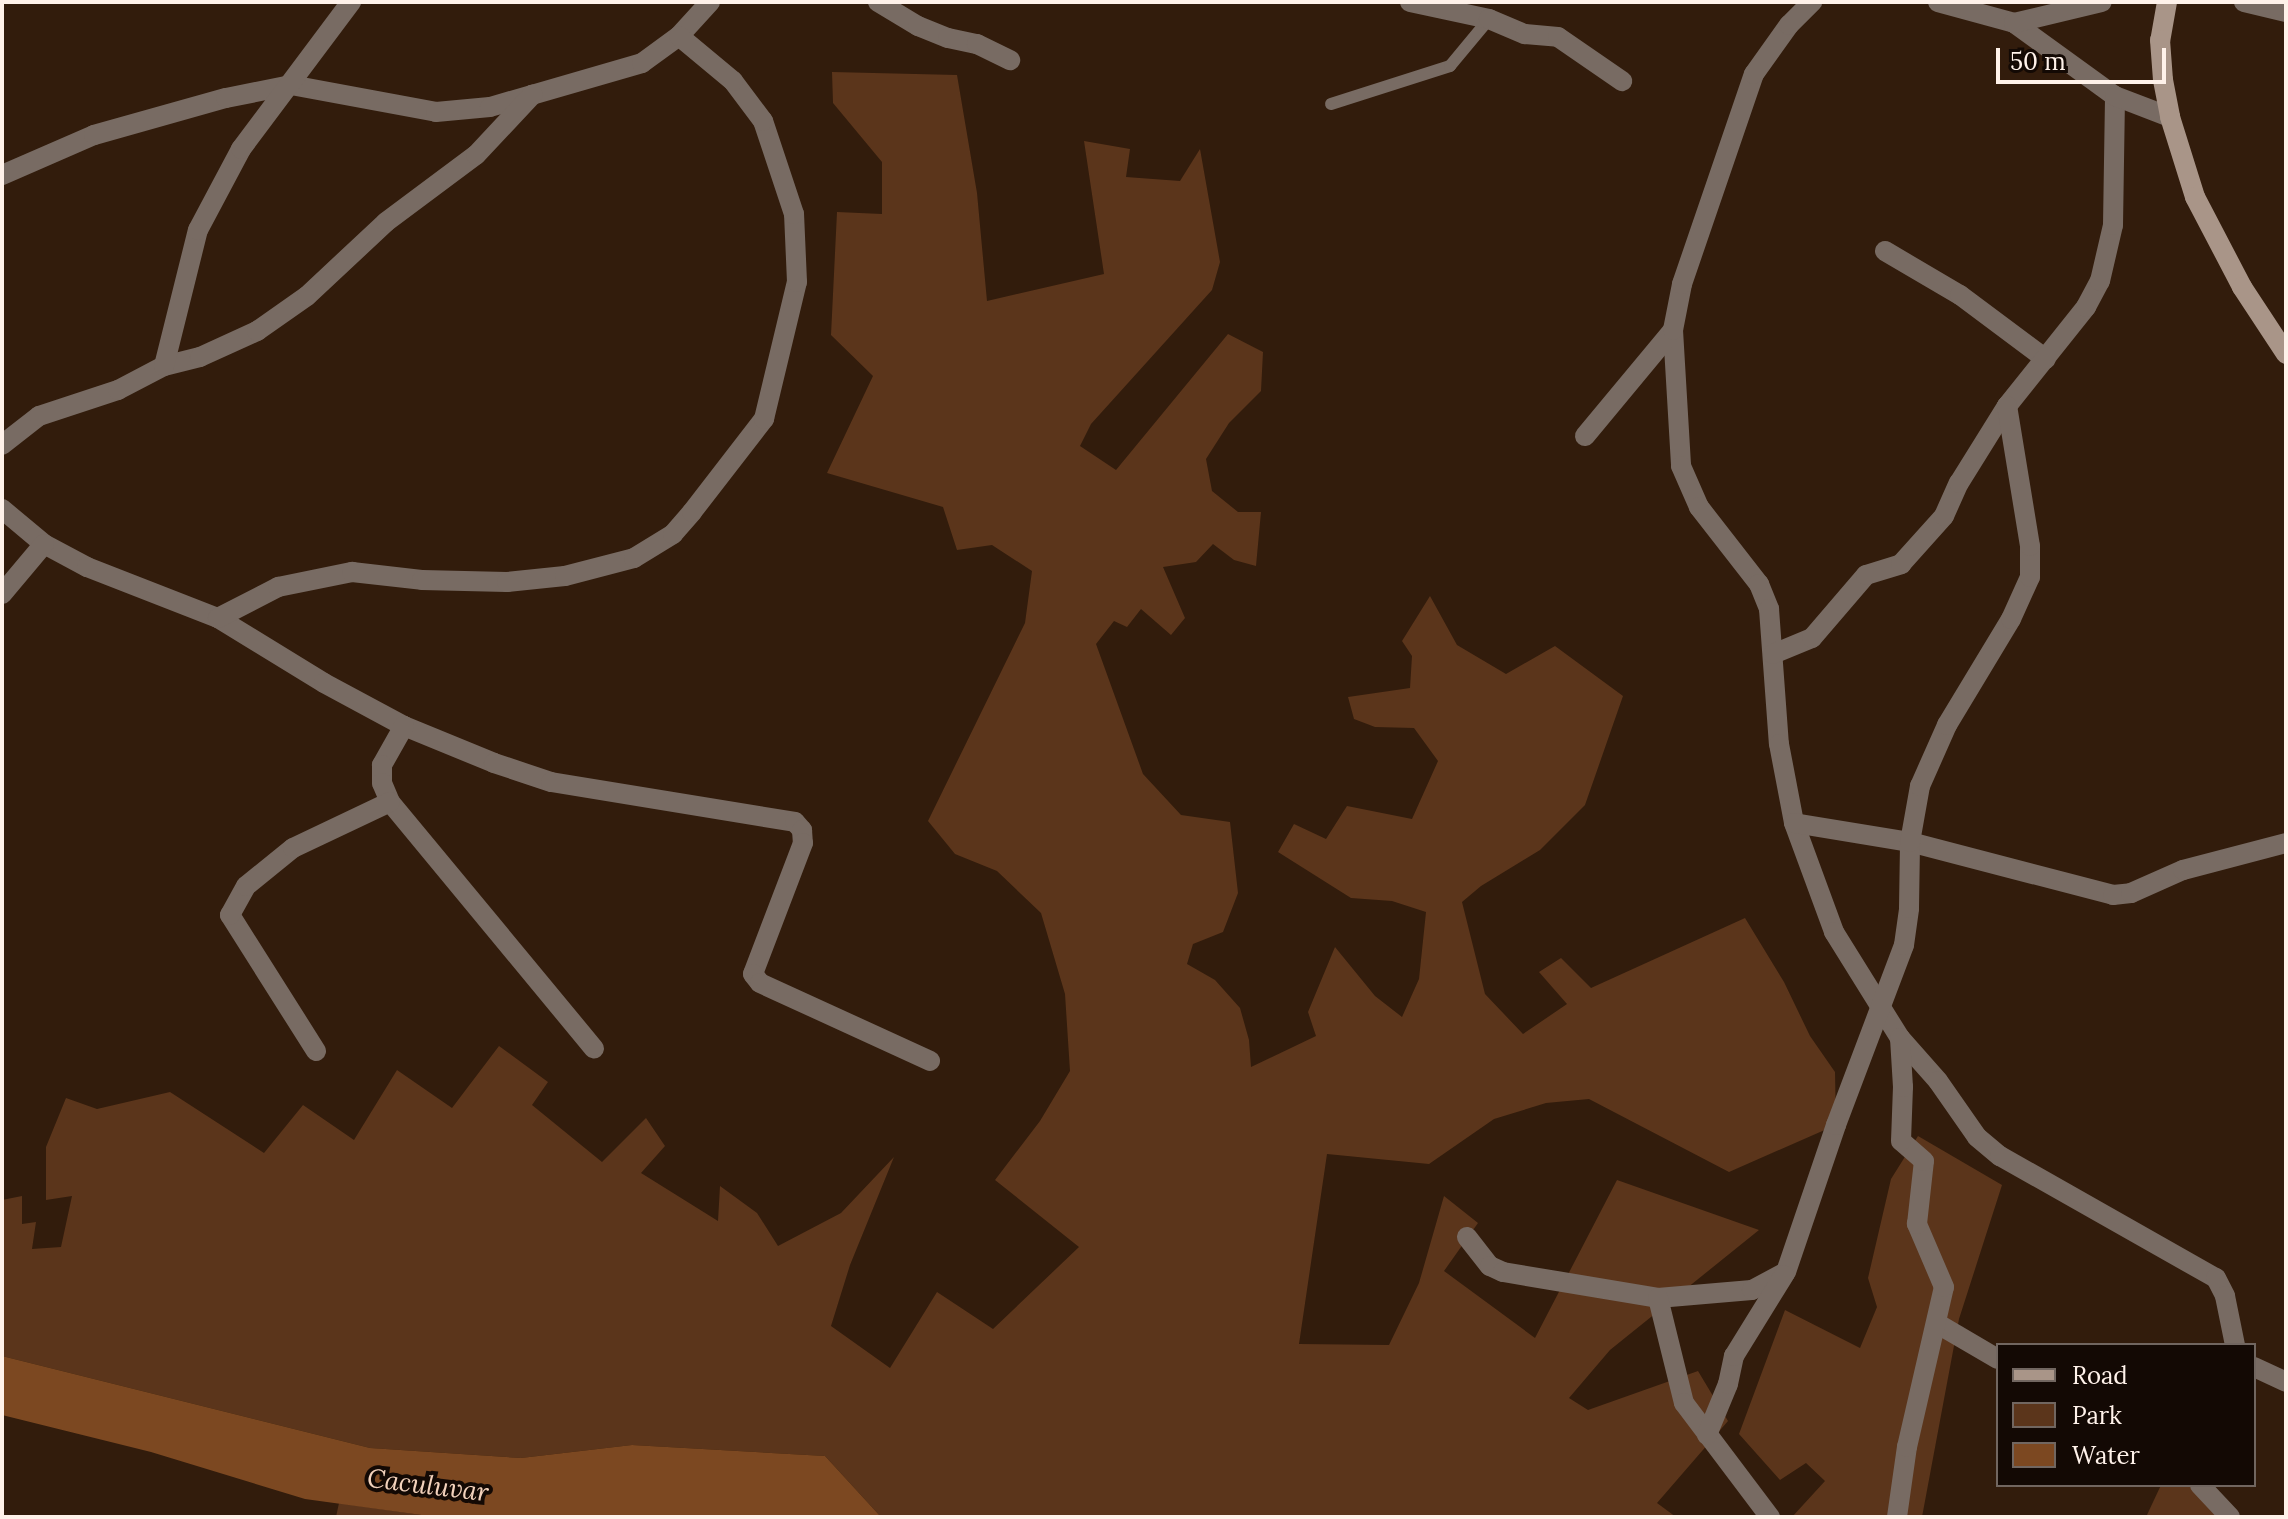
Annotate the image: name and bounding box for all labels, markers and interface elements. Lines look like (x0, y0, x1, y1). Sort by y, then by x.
scale bar (2000, 32, 2170, 82)
text: 50 m (2010, 46, 2066, 77)
legend (1996, 1343, 2256, 1487)
text: Road (2072, 1360, 2128, 1391)
text: Park (2072, 1400, 2122, 1431)
text: Water (2072, 1440, 2140, 1471)
water label: Caculuvar (365, 1462, 491, 1508)

